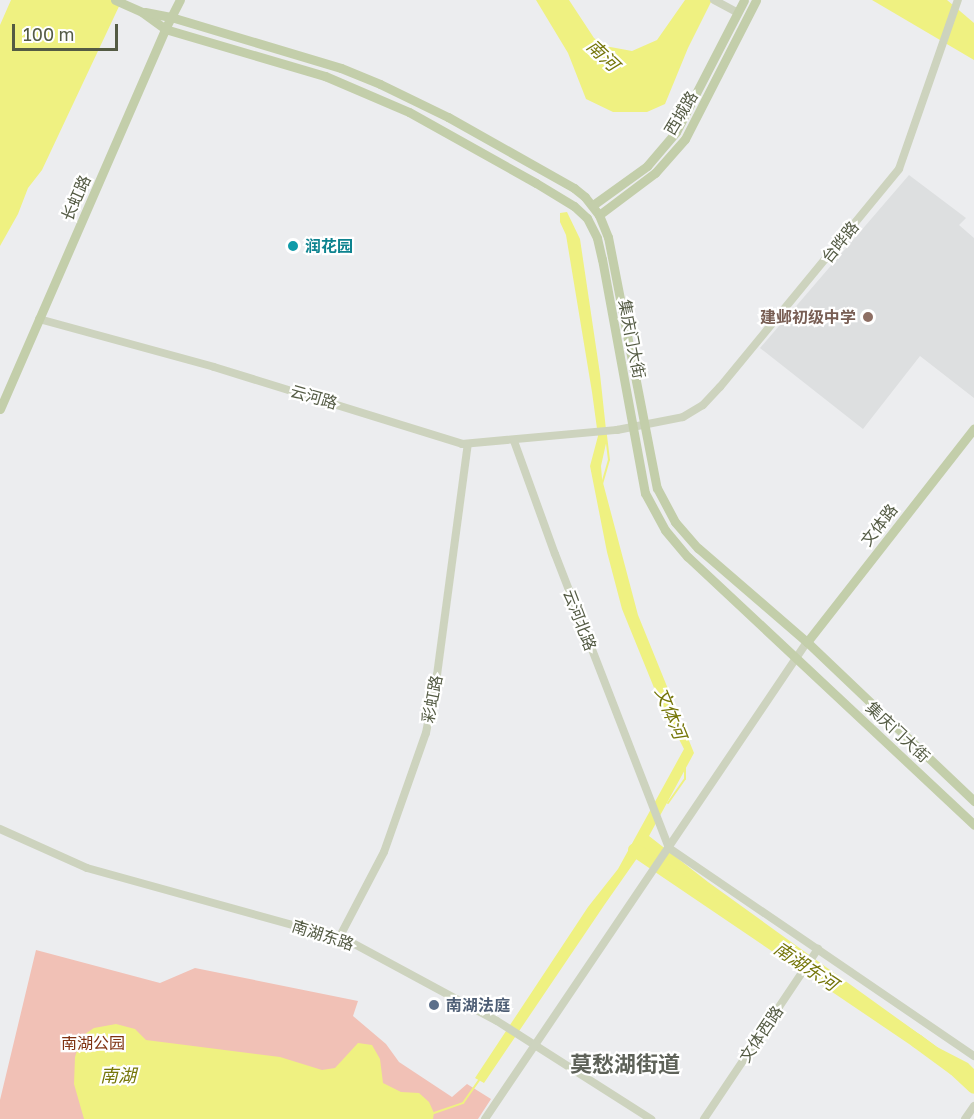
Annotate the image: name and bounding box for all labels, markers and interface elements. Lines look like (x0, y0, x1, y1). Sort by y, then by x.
scale bar (15, 12, 122, 50)
text: 100 m (23, 23, 74, 45)
water label: 南河 (583, 35, 623, 75)
street label: 西城路 (660, 87, 702, 139)
street label: 长虹路 (57, 172, 95, 224)
street label: 台晔路 (817, 217, 863, 267)
place label: 润花园 (305, 236, 353, 256)
marker: 润花园 (286, 239, 300, 253)
street label: 集庆门大街 (615, 298, 649, 380)
place label: 建邺初级中学 (760, 307, 856, 327)
marker: 建邺初级中学 (861, 310, 875, 324)
street label: 云河路 (288, 381, 340, 413)
street label: 文体路 (857, 500, 901, 550)
street label: 云河北路 (560, 587, 600, 653)
street label: 彩虹路 (418, 674, 446, 724)
water label: 文体河 (651, 684, 691, 742)
street label: 集庆门大街 (862, 698, 934, 766)
street label: 南湖东路 (290, 916, 356, 954)
water label: 南湖东河 (770, 937, 842, 995)
place label: 南湖法庭 (446, 995, 510, 1015)
marker: 南湖法庭 (427, 998, 441, 1012)
street label: 文体西路 (735, 1002, 787, 1066)
park label: 南湖公园 (61, 1033, 125, 1053)
district label: 莫愁湖街道 (570, 1051, 680, 1077)
water label: 南湖 (100, 1064, 136, 1086)

